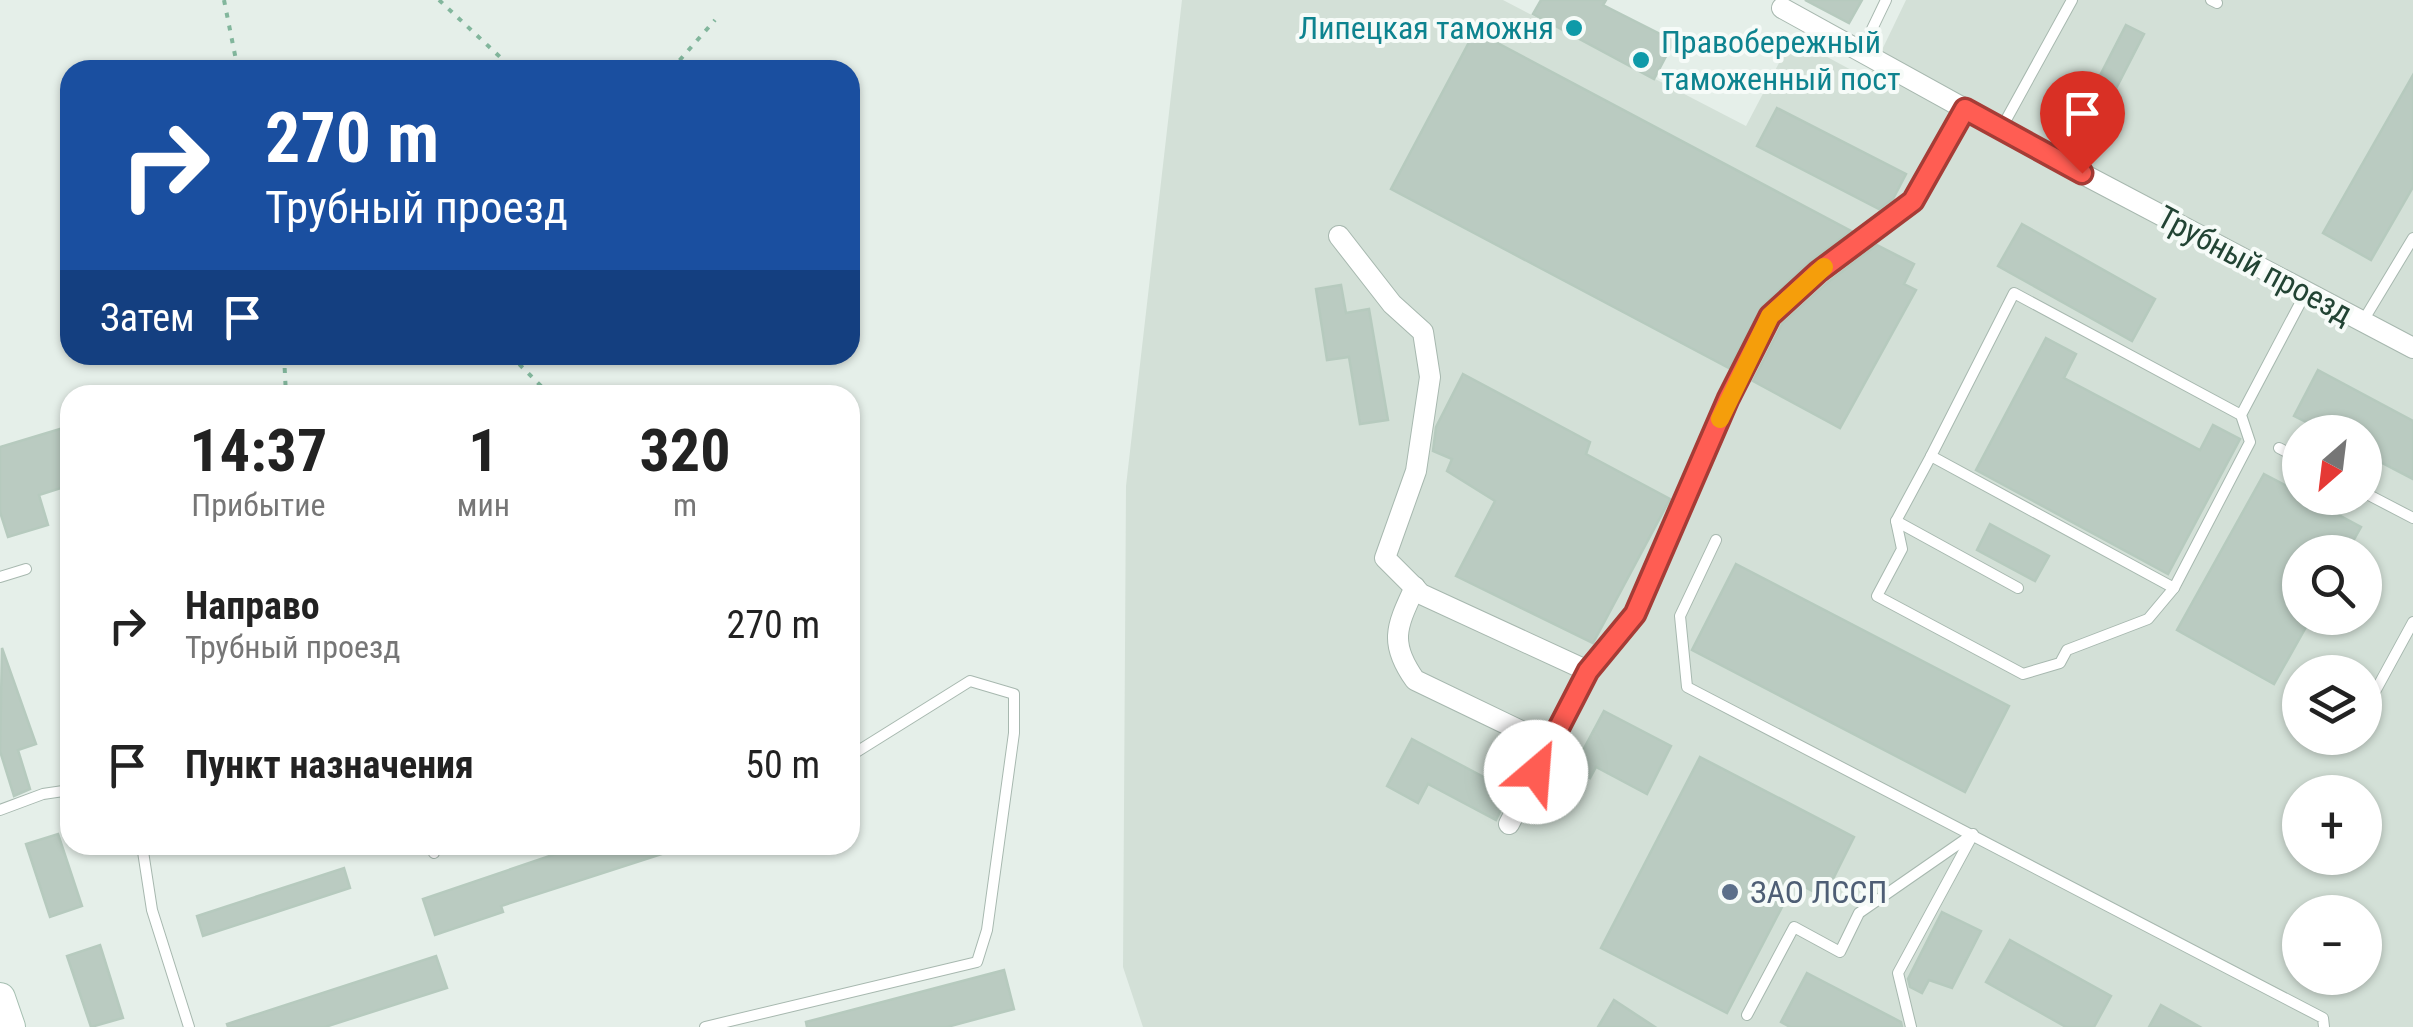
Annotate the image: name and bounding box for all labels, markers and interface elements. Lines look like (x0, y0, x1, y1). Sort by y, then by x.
place label: Липецкая таможня (1298, 9, 1554, 47)
marker: Липецкая таможня (1563, 17, 1585, 39)
place label: Правобережный таможенный пост (1661, 23, 1901, 98)
marker: Правобережный таможенный пост (1630, 49, 1652, 71)
pin (2040, 71, 2125, 174)
icon: arrive (2055, 86, 2110, 141)
text: 270 m (265, 97, 439, 179)
icon: right (100, 100, 230, 230)
text: Трубный проезд (265, 181, 568, 234)
street label: Трубный проезд (2151, 198, 2359, 332)
icon: arrive (215, 290, 270, 345)
text: Затем (100, 296, 195, 340)
text: 14:37 (190, 415, 327, 486)
text: 1 (468, 415, 499, 486)
text: 320 (640, 415, 730, 486)
north arrow (2282, 415, 2382, 515)
map controls (2282, 415, 2382, 995)
text: Прибытие (191, 486, 325, 524)
text: мин (457, 486, 510, 524)
text: m (673, 486, 697, 524)
button: search (2282, 535, 2382, 635)
text: Направо (185, 584, 320, 628)
icon: right (100, 598, 155, 653)
text: 270 m (726, 603, 820, 647)
text: Трубный проезд (185, 628, 400, 666)
button: layers (2282, 655, 2382, 755)
position arrow (1484, 720, 1588, 824)
icon: arrive (100, 738, 155, 793)
text: Пункт назначения (185, 743, 474, 787)
text: 50 m (745, 743, 820, 787)
button: + (2282, 775, 2382, 875)
place label: ЗАО ЛССП (1750, 873, 1887, 911)
marker: ЗАО ЛССП (1719, 881, 1741, 903)
button: − (2282, 895, 2382, 995)

